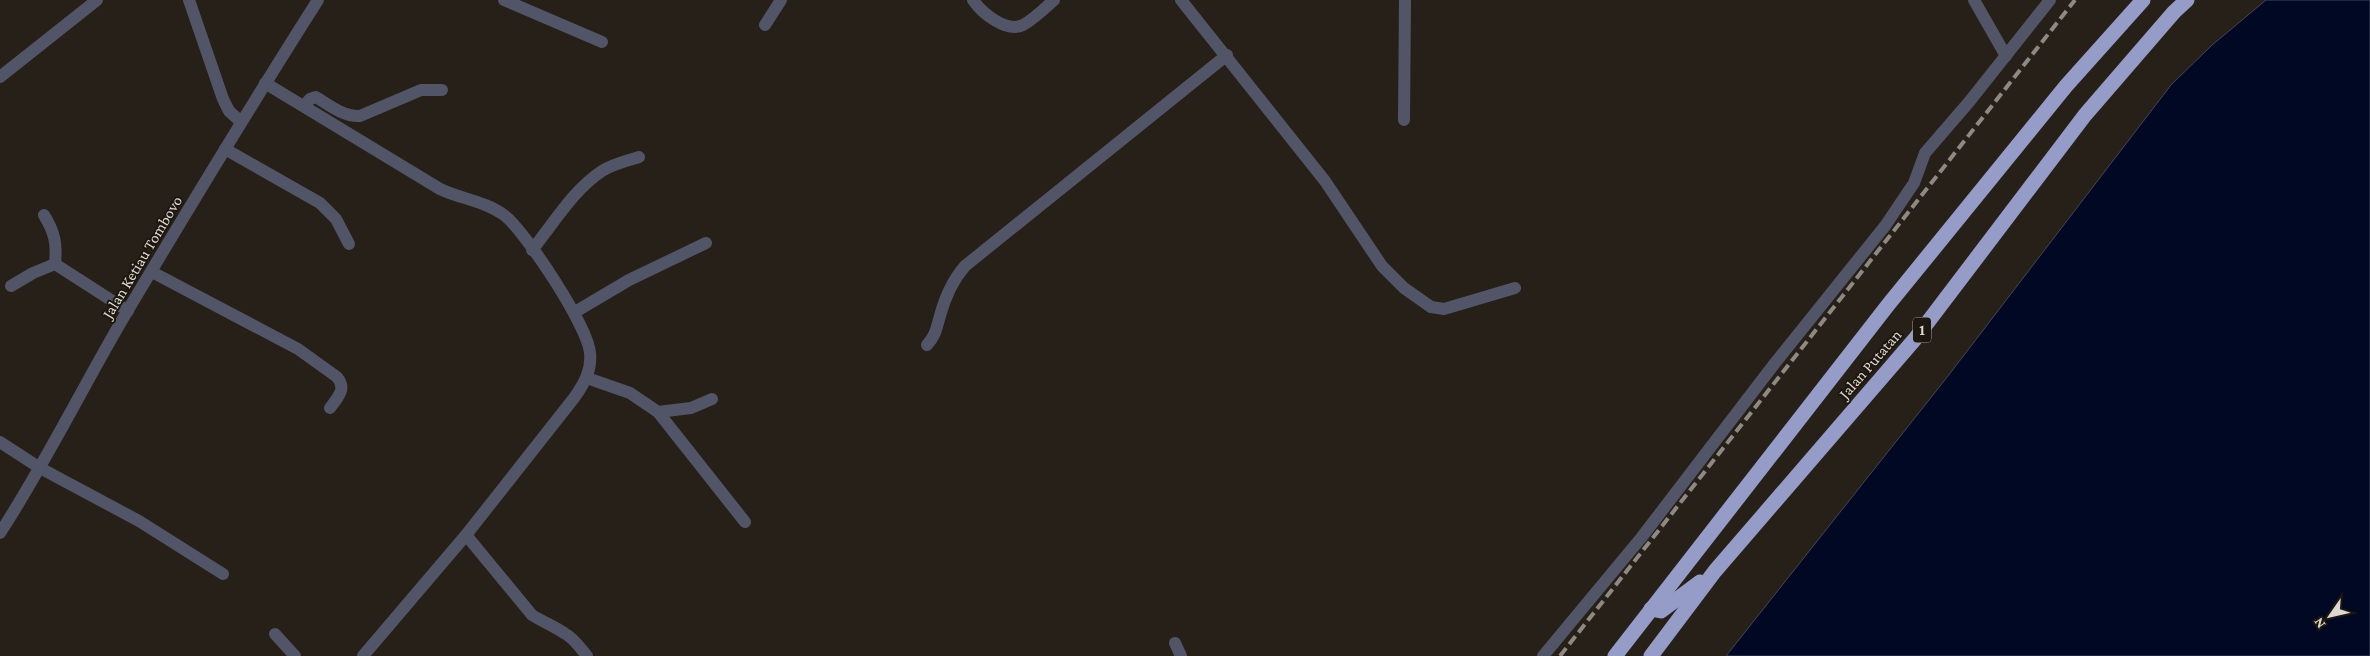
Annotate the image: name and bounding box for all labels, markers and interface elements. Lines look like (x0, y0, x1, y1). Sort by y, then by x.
street label: Jalan Ketiau Tombovo (98, 193, 186, 324)
road number: 1 (1913, 318, 1931, 342)
street label: Jalan Putatan (1834, 326, 1906, 404)
north arrow (2305, 591, 2355, 641)
text: N (2310, 614, 2329, 632)

